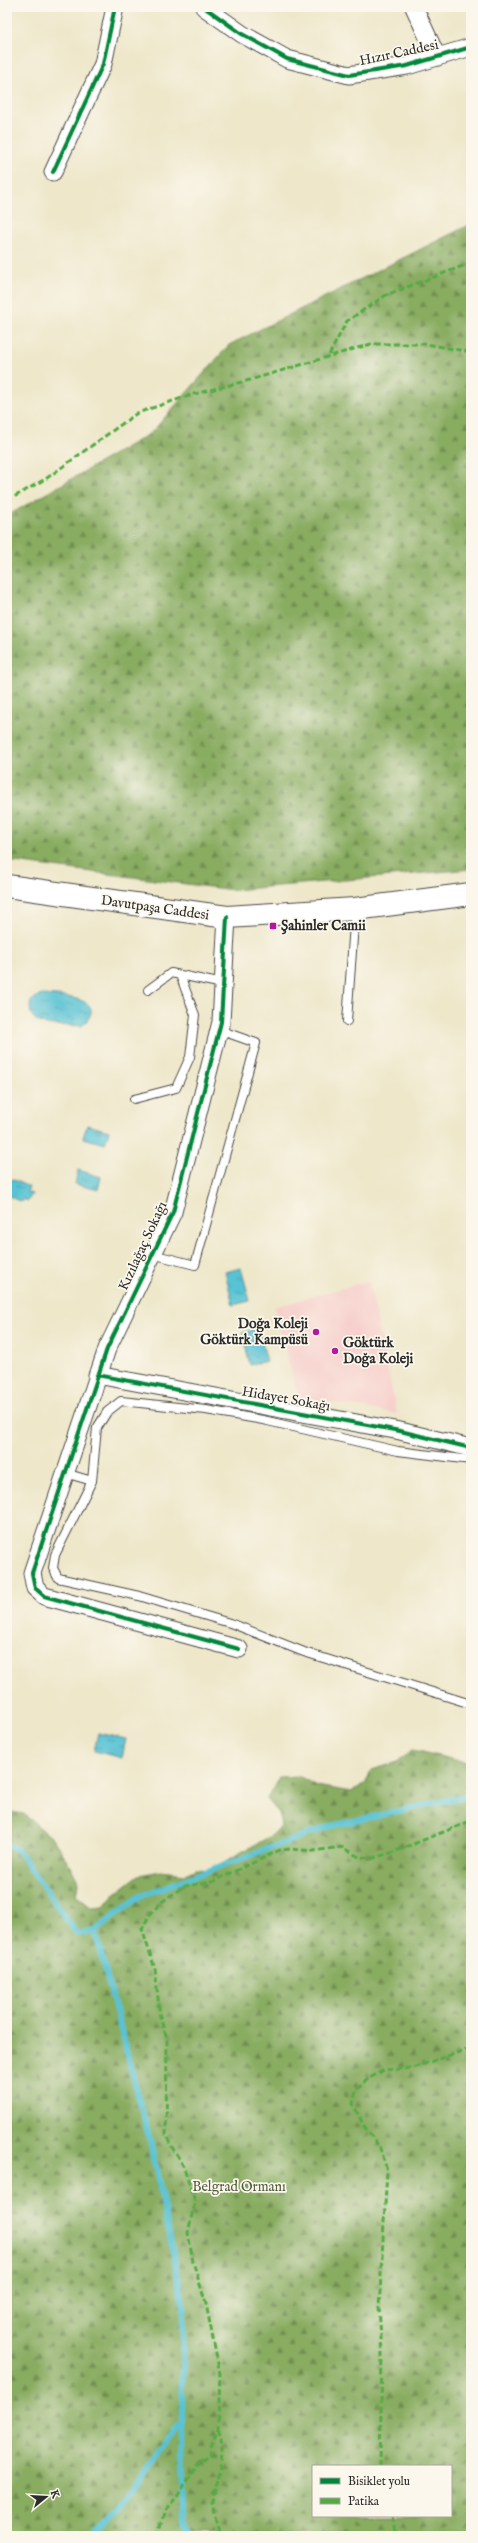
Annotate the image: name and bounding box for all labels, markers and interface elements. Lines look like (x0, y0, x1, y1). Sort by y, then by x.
street label: Hızır Caddesi (358, 36, 440, 70)
street label: Davutpaşa Caddesi (100, 891, 211, 925)
place label: Şahinler Camii (281, 917, 366, 935)
marker: Şahinler Camii (268, 921, 278, 931)
street label: Kızılağaç Sokağı (115, 1198, 172, 1293)
place label: Doğa Koleji Göktürk Kampüsü (200, 1315, 309, 1349)
marker: Doğa Koleji Göktürk Kampüsü (311, 1327, 321, 1337)
place label: Göktürk Doğa Koleji (343, 1334, 414, 1368)
marker: Göktürk Doğa Koleji (330, 1346, 340, 1356)
street label: Hidayet Sokağı (240, 1382, 332, 1416)
park label: Belgrad Ormanı (192, 2178, 286, 2196)
legend (312, 2465, 452, 2517)
text: Bisiklet yolu (348, 2474, 410, 2489)
north arrow (26, 2477, 66, 2517)
text: K (47, 2488, 63, 2501)
text: Patika (348, 2494, 380, 2509)

